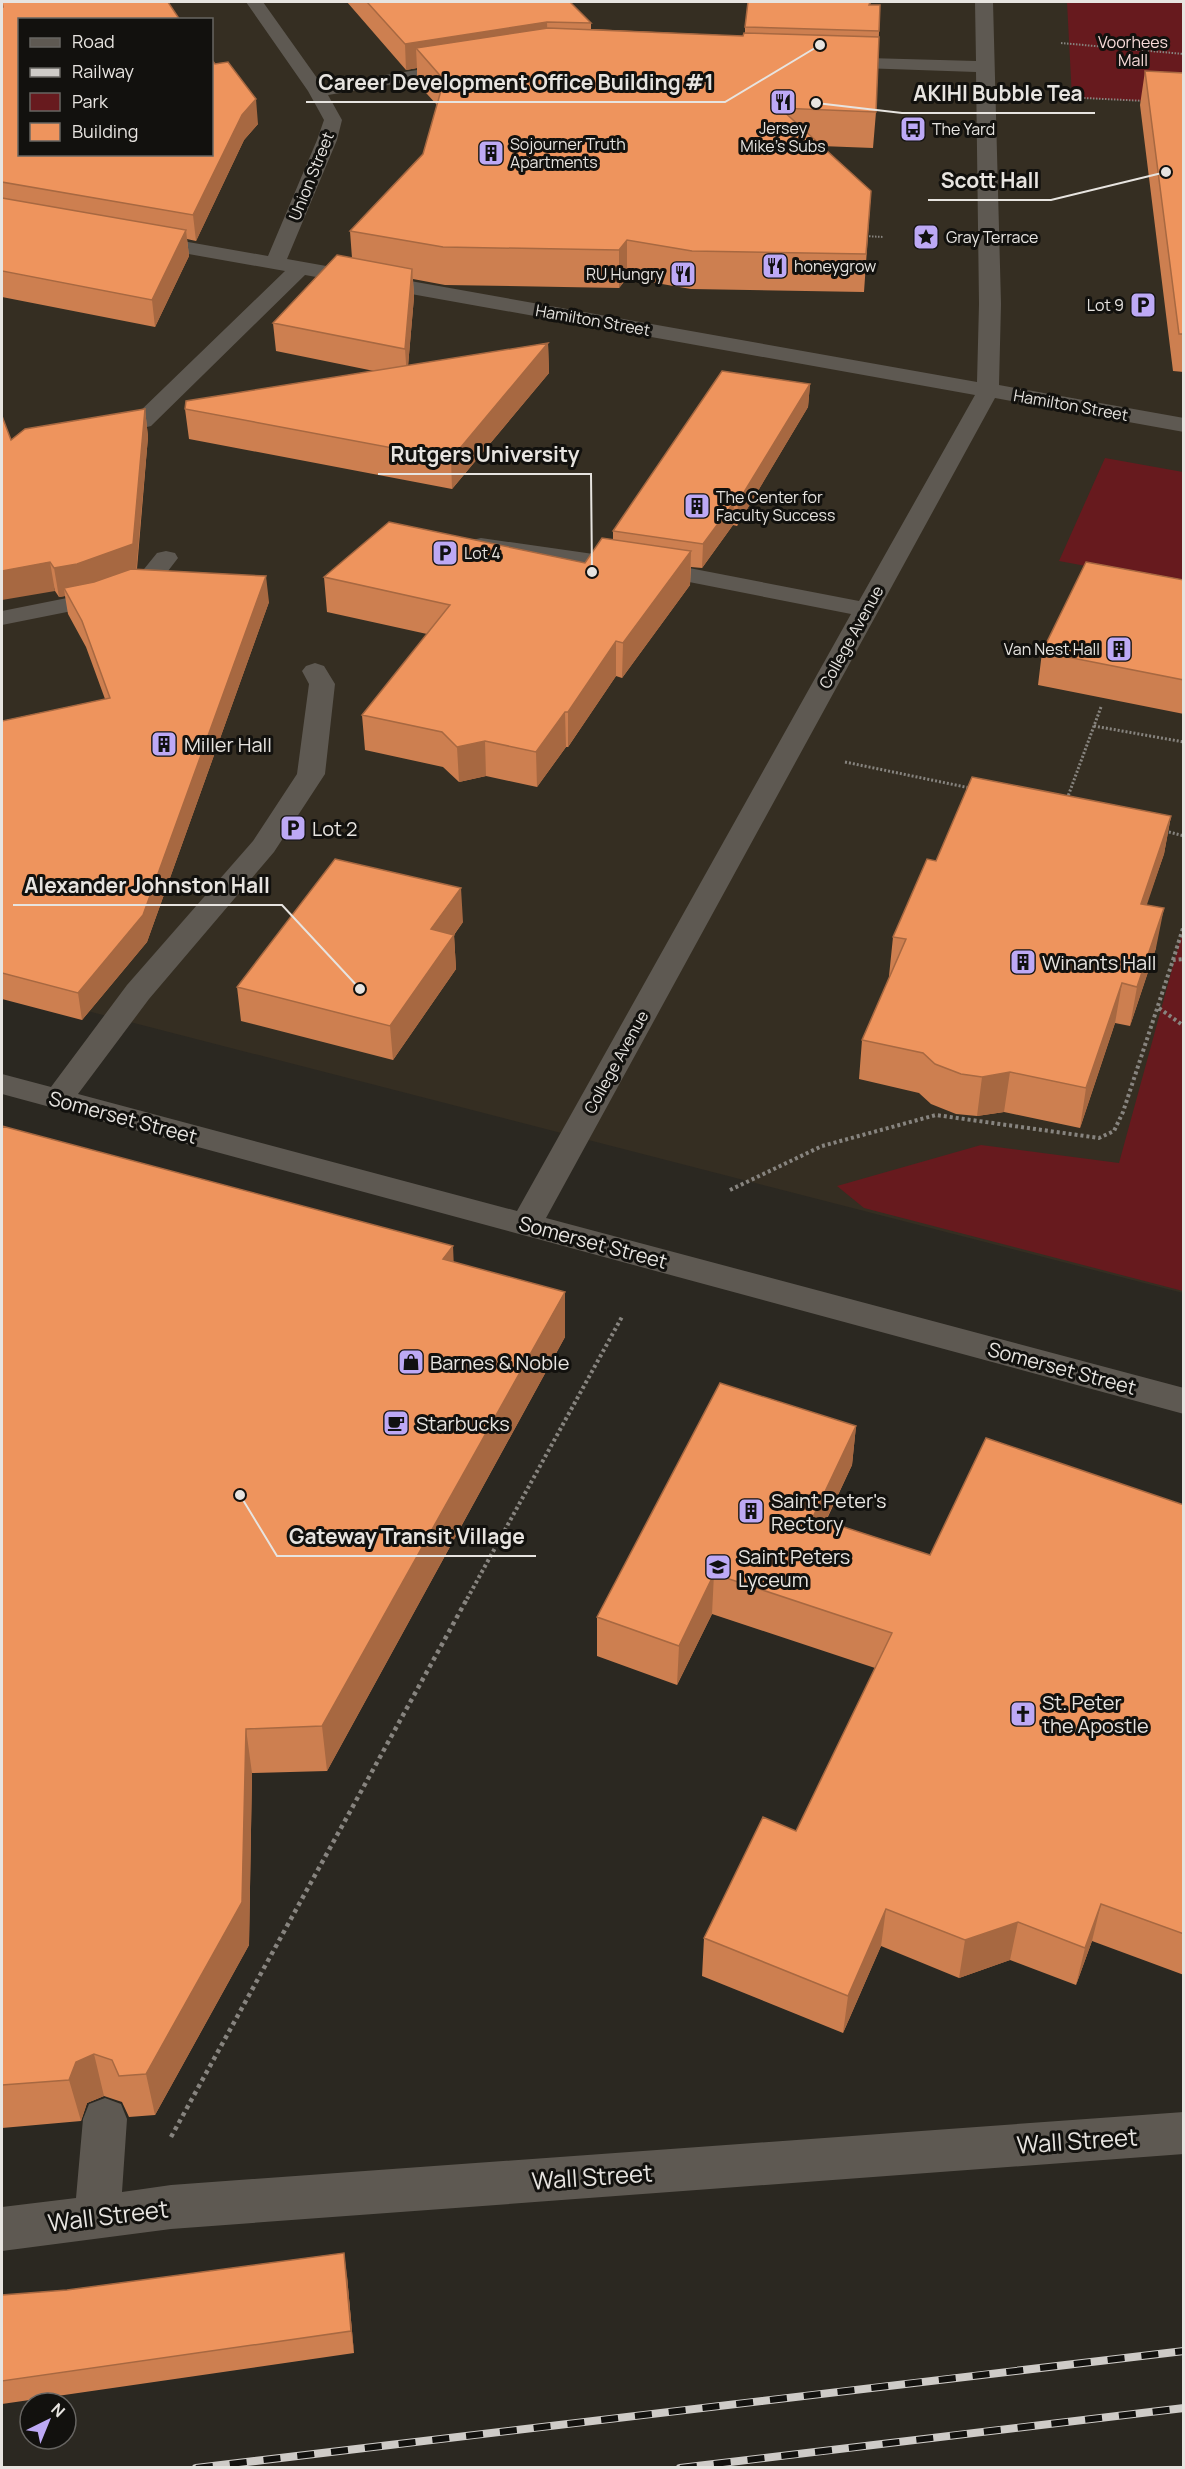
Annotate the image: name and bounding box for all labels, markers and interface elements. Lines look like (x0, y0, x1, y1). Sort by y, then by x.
legend (18, 18, 213, 156)
text: Road (72, 29, 115, 53)
park label: Voorhees Mall (1098, 31, 1168, 71)
text: Railway (72, 59, 134, 83)
callout: Career Development Office Building #1 (306, 63, 725, 102)
text: Career Development Office Building #1 (318, 68, 714, 96)
callout: AKIHI Bubble Tea (902, 74, 1095, 113)
text: AKIHI Bubble Tea (913, 79, 1083, 107)
restaurant icon: Jersey Mike's Subs (768, 87, 798, 117)
text: Park (72, 89, 109, 113)
bus stop icon: The Yard (898, 114, 928, 144)
place label: Jersey Mike's Subs (740, 117, 826, 157)
place label: The Yard (932, 118, 995, 140)
text: Building (72, 119, 138, 143)
street label: Union Street (283, 128, 339, 224)
place label: Sojourner Truth Apartments (510, 133, 626, 173)
building icon: Sojourner Truth Apartments (476, 138, 506, 168)
callout: Scott Hall (928, 161, 1051, 200)
text: Scott Hall (941, 166, 1039, 194)
place icon: Gray Terrace (911, 222, 941, 252)
place label: Gray Terrace (946, 226, 1038, 248)
restaurant icon: honeygrow (760, 251, 790, 281)
place label: honeygrow (794, 255, 876, 277)
restaurant icon: RU Hungry (668, 259, 698, 289)
place label: RU Hungry (586, 263, 665, 285)
parking icon: Lot 9 (1128, 290, 1158, 320)
place label: Lot 9 (1087, 294, 1124, 316)
street label: Hamilton Street (534, 299, 652, 341)
street label: Hamilton Street (1012, 384, 1130, 426)
callout: Rutgers University (378, 435, 591, 474)
text: Rutgers University (391, 440, 580, 468)
place label: The Center for Faculty Success (716, 486, 835, 526)
building icon: The Center for Faculty Success (682, 491, 712, 521)
parking icon: Lot 4 (430, 538, 460, 568)
place label: Lot 4 (464, 542, 501, 564)
street label: College Avenue (814, 582, 888, 692)
building icon: Van Nest Hall (1104, 634, 1134, 664)
place label: Van Nest Hall (1004, 638, 1100, 660)
building icon: Miller Hall (149, 729, 179, 759)
place label: Miller Hall (184, 731, 272, 758)
parking icon: Lot 2 (278, 813, 308, 843)
place label: Lot 2 (312, 815, 357, 842)
callout: Alexander Johnston Hall (13, 866, 282, 905)
text: Alexander Johnston Hall (24, 871, 270, 899)
building icon: Winants Hall (1008, 947, 1038, 977)
place label: Winants Hall (1042, 949, 1157, 976)
street label: College Avenue (579, 1007, 653, 1117)
street label: Somerset Street (46, 1084, 200, 1150)
street label: Somerset Street (516, 1209, 670, 1275)
street label: Somerset Street (985, 1335, 1139, 1401)
shop icon: Barnes & Noble (396, 1347, 426, 1377)
place label: Barnes & Noble (430, 1349, 569, 1376)
cafe icon: Starbucks (381, 1408, 411, 1438)
place label: Starbucks (416, 1410, 510, 1437)
place label: Saint Peter's Rectory (771, 1487, 886, 1537)
building icon: Saint Peter's Rectory (736, 1496, 766, 1526)
callout: Gateway Transit Village (277, 1517, 536, 1556)
text: Gateway Transit Village (289, 1522, 525, 1550)
place label: Saint Peters Lyceum (738, 1543, 850, 1593)
school or university icon: Saint Peters Lyceum (703, 1552, 733, 1582)
place label: St. Peter the Apostle (1042, 1689, 1149, 1739)
church icon: St. Peter the Apostle (1008, 1699, 1038, 1729)
street label: Wall Street (1015, 2119, 1139, 2161)
street label: Wall Street (530, 2155, 654, 2197)
street label: Wall Street (46, 2191, 170, 2239)
north arrow (18, 2391, 78, 2451)
text: N (47, 2398, 70, 2422)

